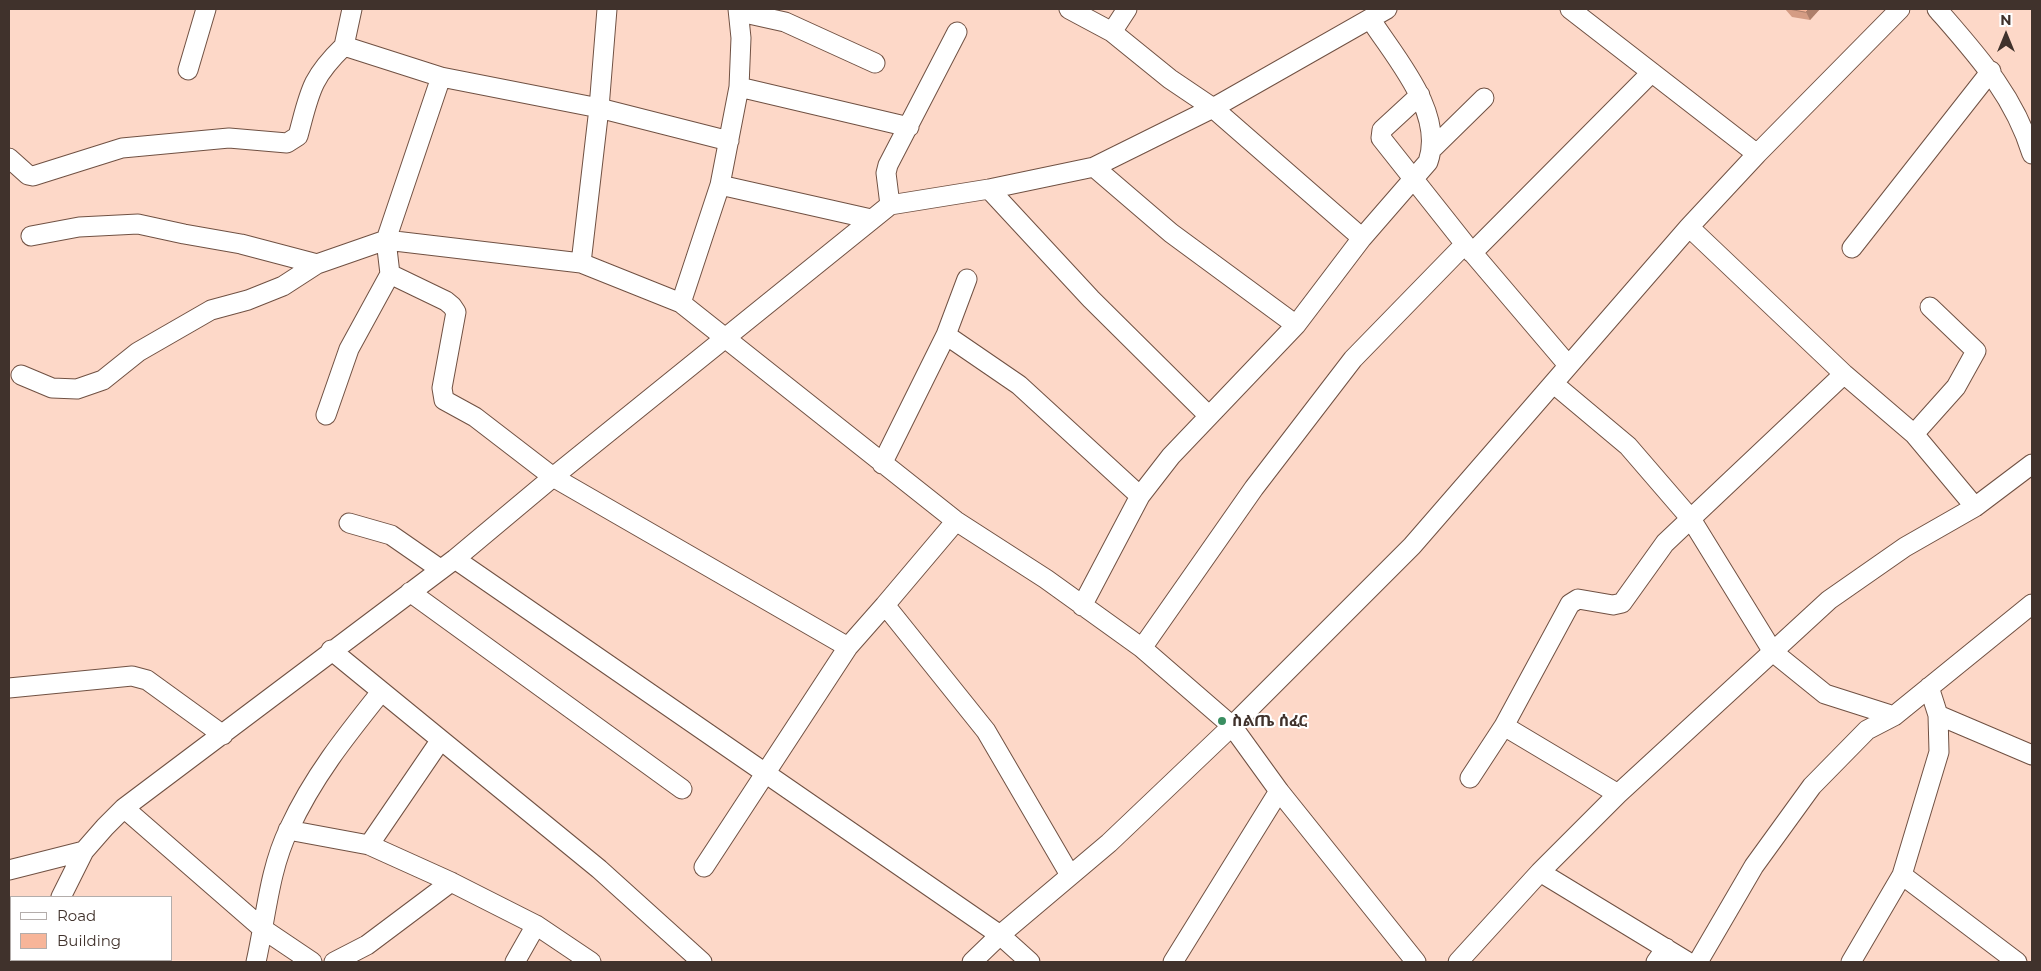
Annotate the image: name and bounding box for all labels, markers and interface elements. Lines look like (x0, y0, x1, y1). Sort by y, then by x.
north arrow (1981, 10, 2031, 60)
text: N (2000, 11, 2012, 29)
place label: ስልጤ ሰፈር (1232, 711, 1307, 731)
marker: ስልጤ ሰፈር (1216, 715, 1228, 727)
legend (10, 896, 172, 961)
text: Road (57, 906, 96, 925)
text: Building (57, 931, 121, 950)

